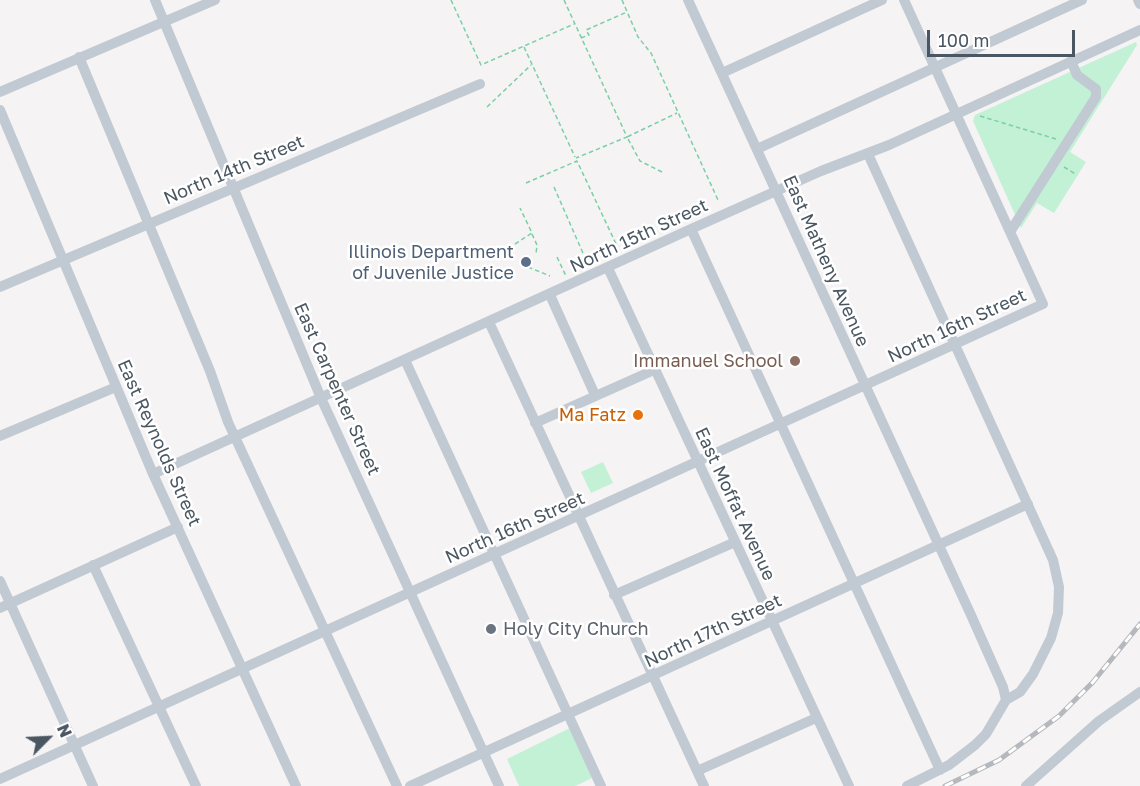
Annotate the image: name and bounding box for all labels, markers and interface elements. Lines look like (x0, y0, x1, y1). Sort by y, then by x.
scale bar (930, 18, 1078, 56)
text: 100 m (938, 29, 989, 51)
street label: North 14th Street (161, 131, 307, 209)
street label: East Matheny Avenue (778, 172, 874, 350)
street label: North 15th Street (567, 195, 711, 277)
place label: Illinois Department of Juvenile Justice (348, 241, 514, 284)
marker: Illinois Department of Juvenile Justice (519, 255, 533, 269)
street label: North 16th Street (884, 284, 1030, 368)
street label: East Carpenter Street (289, 299, 385, 479)
place label: Immanuel School (633, 350, 783, 372)
marker: Immanuel School (788, 354, 802, 368)
street label: East Reynolds Street (112, 356, 206, 530)
place label: Ma Fatz (559, 404, 626, 426)
marker: Ma Fatz (631, 408, 645, 422)
street label: East Moffat Avenue (690, 424, 780, 584)
street label: North 16th Street (442, 488, 588, 568)
street label: North 17th Street (641, 590, 785, 672)
place label: Holy City Church (503, 618, 649, 640)
marker: Holy City Church (484, 622, 498, 636)
north arrow (18, 708, 78, 768)
text: N (53, 721, 76, 740)

